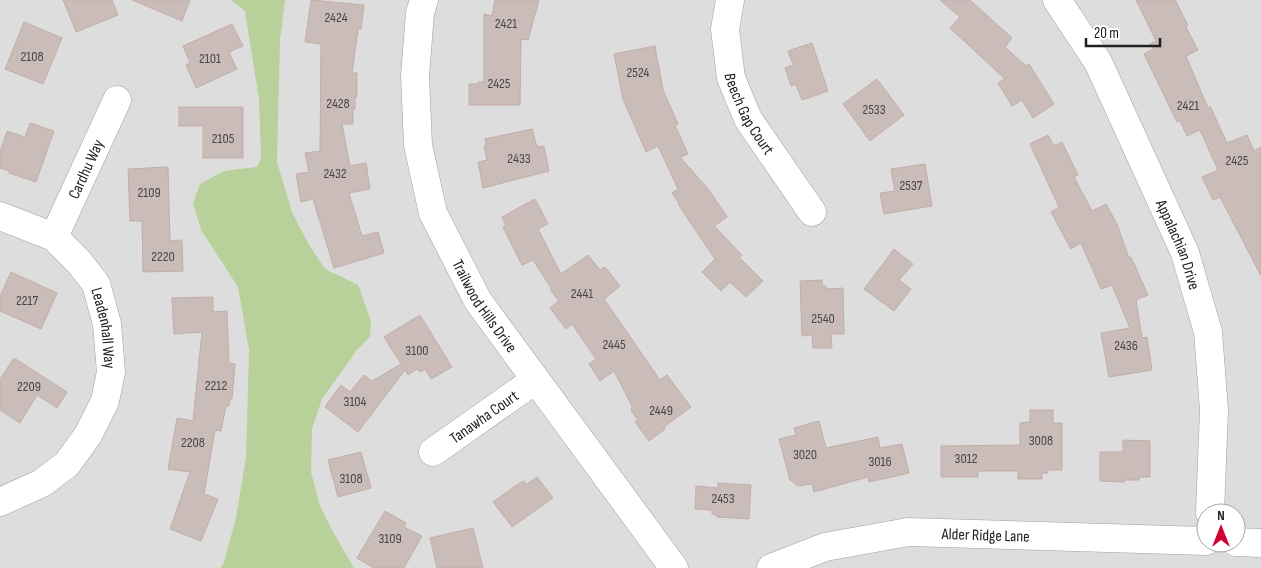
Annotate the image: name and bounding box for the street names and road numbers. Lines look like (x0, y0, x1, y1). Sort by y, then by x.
street label: Beech Gap Court (720, 72, 778, 159)
street label: Cardhu Way (65, 137, 108, 202)
street label: Appalachian Drive (1151, 196, 1203, 292)
street label: Trailwood Hills Drive (447, 257, 521, 357)
street label: Leadenhall Way (86, 286, 119, 369)
street label: Tanawha Court (446, 387, 523, 448)
street label: Alder Ridge Lane (940, 525, 1030, 547)

